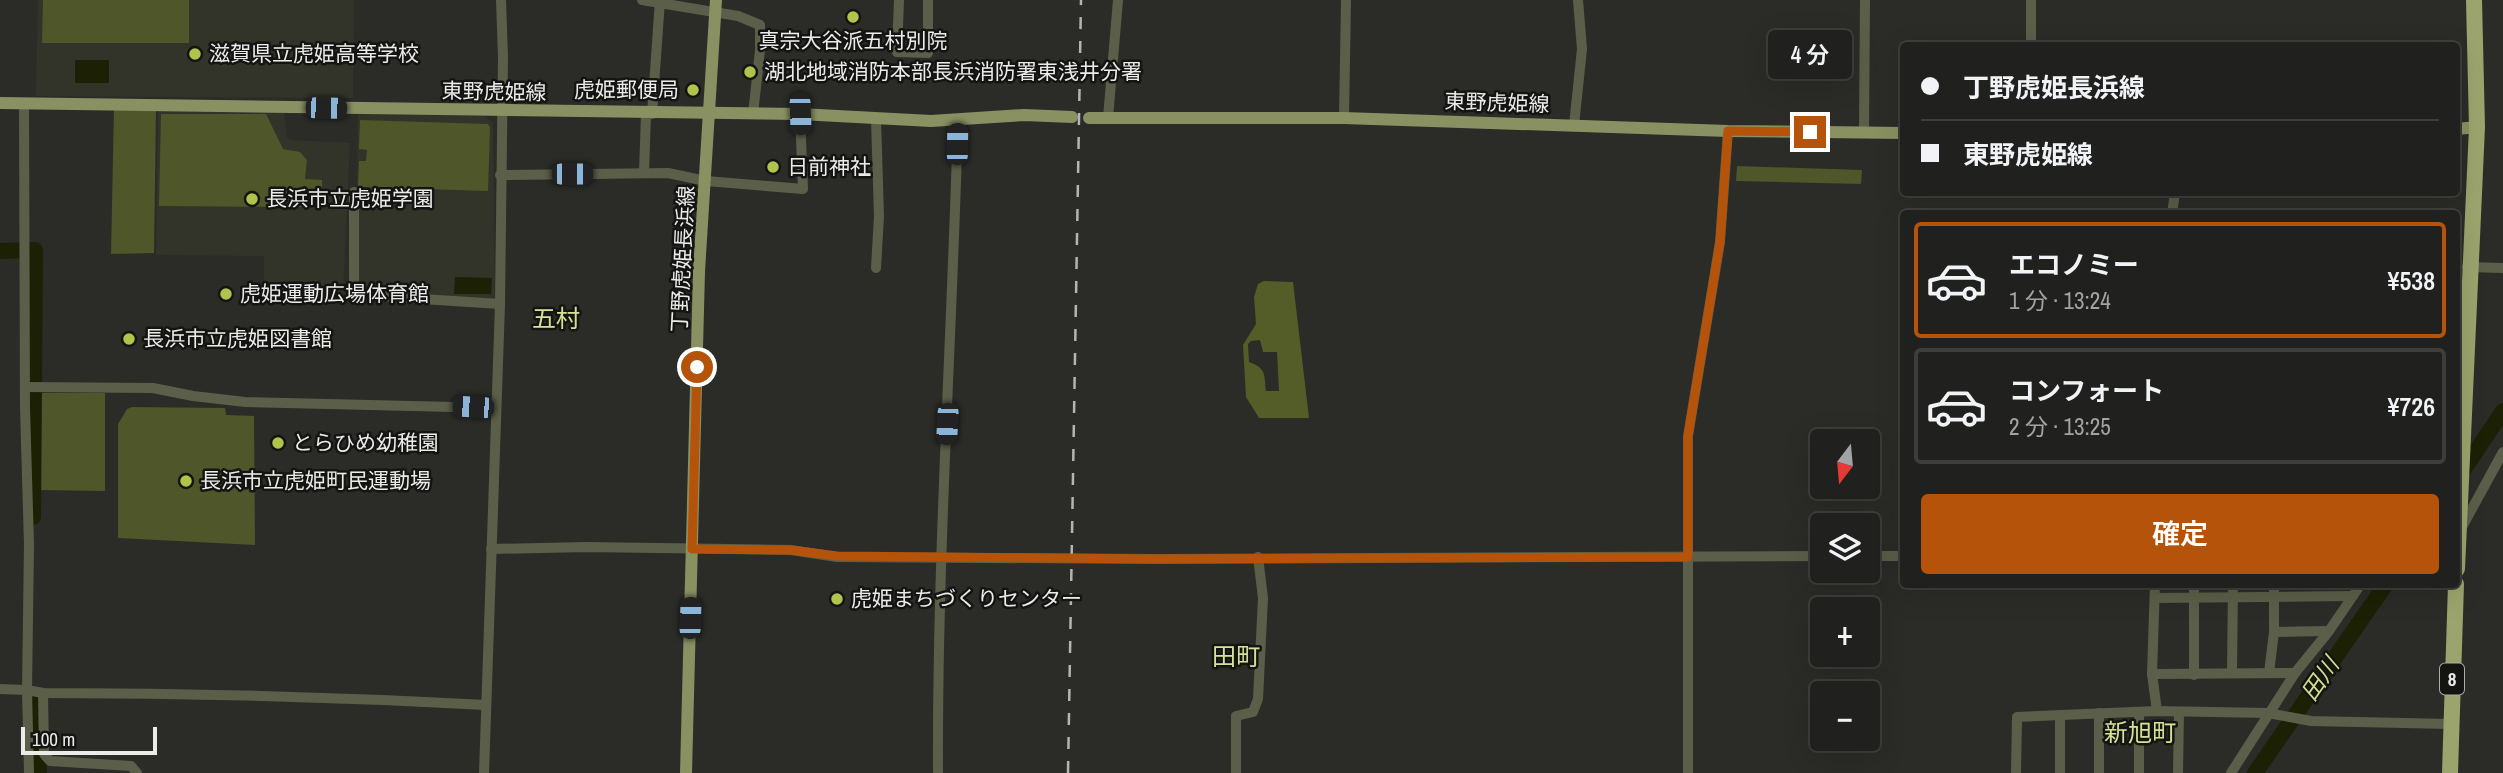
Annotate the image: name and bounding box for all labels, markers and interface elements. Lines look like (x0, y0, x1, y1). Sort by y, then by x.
marker: 真宗大谷派五村別院 (845, 9, 861, 25)
place label: 真宗大谷派五村別院 (759, 26, 948, 55)
callout: 4 分 (1768, 31, 1852, 80)
place label: 滋賀県立虎姫高等学校 (209, 39, 419, 68)
text: 4 分 (1791, 39, 1829, 70)
marker: 滋賀県立虎姫高等学校 (187, 46, 203, 62)
place label: 湖北地域消防本部長浜消防署東浅井分署 (764, 57, 1142, 86)
marker: 湖北地域消防本部長浜消防署東浅井分署 (742, 64, 758, 80)
text: 丁野虎姫長浜線 (1963, 70, 2145, 105)
place label: 虎姫郵便局 (574, 75, 679, 104)
street label: 東野虎姫線 (441, 76, 547, 107)
marker: 虎姫郵便局 (685, 82, 701, 98)
street label: 東野虎姫線 (1444, 86, 1550, 119)
car (789, 93, 812, 135)
car (305, 97, 348, 119)
route end (1794, 116, 1826, 148)
car (947, 123, 968, 165)
text: 東野虎姫線 (1963, 137, 2093, 172)
place label: 日前神社 (787, 152, 871, 181)
marker: 日前神社 (765, 159, 781, 175)
car (552, 164, 594, 185)
place label: 長浜市立虎姫学園 (266, 184, 434, 213)
street label: 丁野虎姫長浜線 (664, 185, 701, 333)
marker: 長浜市立虎姫学園 (244, 191, 260, 207)
text: エコノミー (2009, 247, 2139, 282)
icon: car (1925, 249, 1988, 312)
text: ¥538 (2388, 263, 2435, 298)
place label: 虎姫運動広場体育館 (240, 279, 429, 308)
text: 1 分 · 13:24 (2009, 285, 2111, 316)
marker: 虎姫運動広場体育館 (218, 286, 234, 302)
district label: 五村 (532, 302, 580, 334)
place label: 長浜市立虎姫図書館 (143, 324, 332, 353)
marker: 長浜市立虎姫図書館 (121, 331, 137, 347)
route start (681, 351, 713, 383)
text: コンフォート (2009, 373, 2164, 408)
icon: car (1925, 375, 1988, 438)
text: ¥726 (2388, 389, 2435, 424)
car (452, 395, 495, 419)
car (936, 402, 959, 446)
text: 2 分 · 13:25 (2009, 411, 2111, 442)
place label: とらひめ幼稚園 (292, 428, 439, 457)
north arrow (1810, 429, 1880, 499)
map controls (1810, 429, 1880, 751)
marker: とらひめ幼稚園 (270, 435, 286, 451)
place label: 長浜市立虎姫町民運動場 (200, 466, 431, 495)
marker: 長浜市立虎姫町民運動場 (178, 473, 194, 489)
button: 確定 (1921, 494, 2439, 574)
button: layers (1810, 513, 1880, 583)
place label: 虎姫まちづくりセンター (851, 584, 1082, 613)
marker: 虎姫まちづくりセンター (829, 591, 845, 607)
car (679, 597, 702, 639)
button: + (1810, 597, 1880, 667)
district label: 田町 (1212, 640, 1260, 672)
water label: 田川 (2294, 649, 2347, 706)
road number: 8 (2440, 664, 2464, 694)
button: − (1810, 681, 1880, 751)
district label: 新旭町 (2104, 716, 2176, 748)
scale bar (21, 724, 158, 756)
text: 100 m (32, 726, 75, 752)

